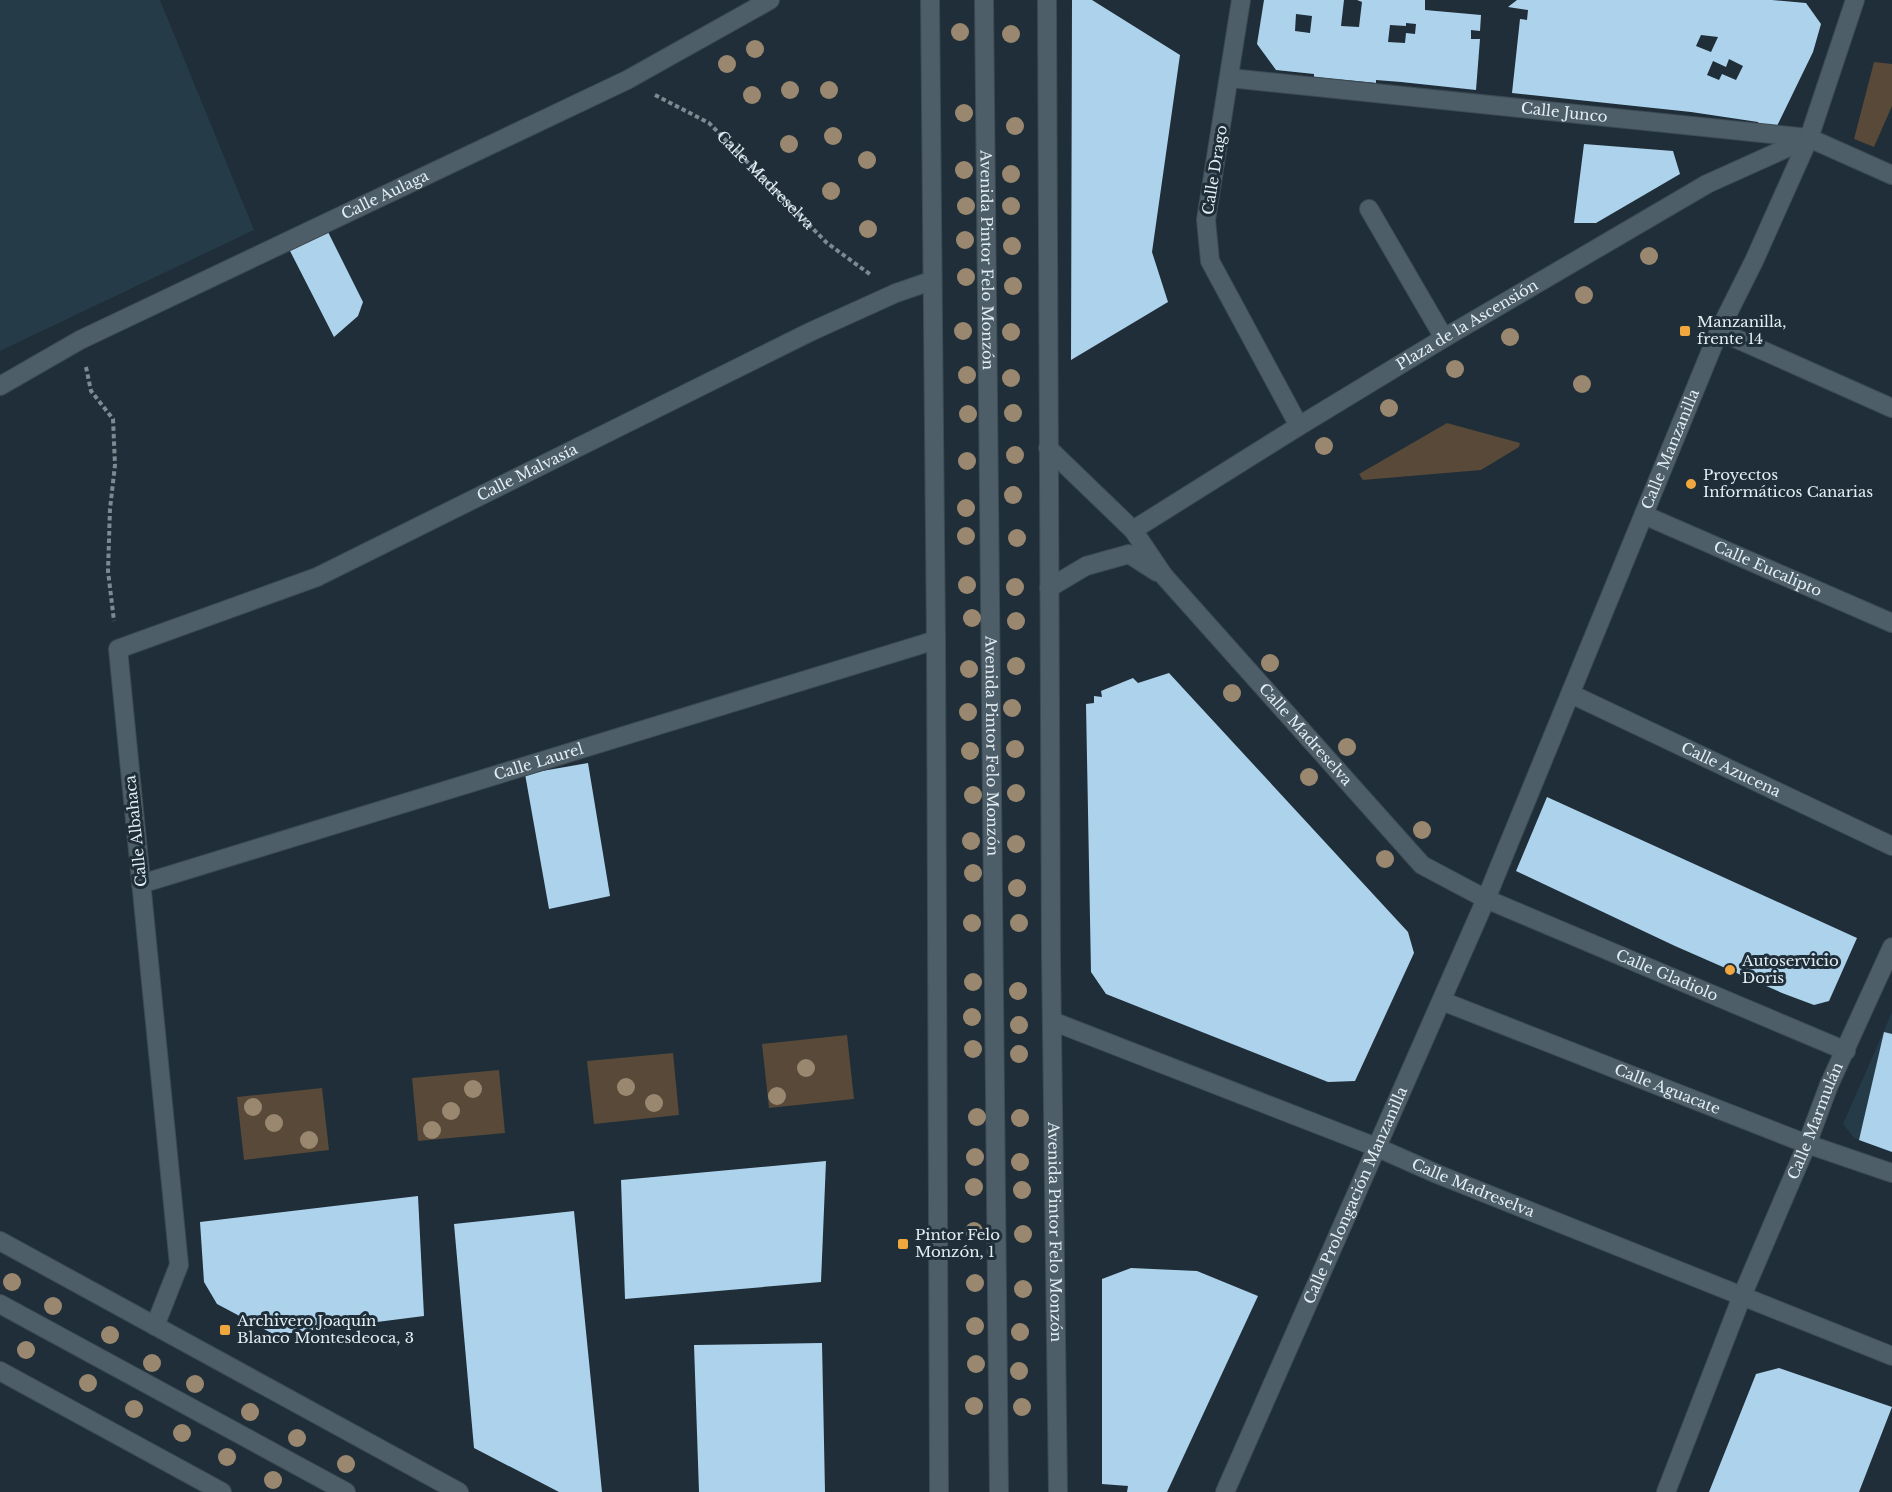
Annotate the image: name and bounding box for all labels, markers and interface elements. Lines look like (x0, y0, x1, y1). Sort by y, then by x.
street label: Calle Junco (1520, 98, 1609, 126)
street label: Calle Drago (1198, 124, 1231, 216)
street label: Calle Madreselva (713, 126, 819, 234)
street label: Avenida Pintor Felo Monzón (976, 149, 998, 370)
street label: Calle Aulaga (338, 165, 432, 223)
street label: Plaza de la Ascensión (1392, 275, 1541, 374)
place label: Manzanilla, frente 14 (1697, 312, 1786, 348)
marker: Manzanilla, frente 14 (1678, 324, 1692, 338)
street label: Calle Manzanilla (1637, 385, 1703, 512)
street label: Calle Malvasía (474, 439, 581, 505)
place label: Proyectos Informáticos Canarias (1703, 465, 1873, 501)
marker: Proyectos Informáticos Canarias (1684, 477, 1698, 491)
street label: Calle Eucalipto (1711, 537, 1825, 600)
street label: Avenida Pintor Felo Monzón (981, 635, 1003, 856)
street label: Calle Madreselva (1255, 679, 1357, 790)
street label: Calle Azucena (1678, 738, 1785, 801)
street label: Calle Laurel (491, 739, 586, 784)
street label: Calle Albahaca (120, 774, 151, 888)
street label: Calle Gladiolo (1613, 945, 1721, 1005)
place label: Autoservicio Doris (1741, 951, 1839, 987)
marker: Autoservicio Doris (1723, 963, 1737, 977)
street label: Calle Marmulán (1783, 1059, 1847, 1182)
street label: Calle Aguacate (1612, 1060, 1723, 1118)
street label: Calle Prolongación Manzanilla (1299, 1083, 1411, 1307)
street label: Avenida Pintor Felo Monzón (1044, 1121, 1066, 1342)
street label: Calle Madreselva (1409, 1154, 1538, 1221)
place label: Pintor Felo Monzón, 1 (915, 1225, 1000, 1261)
marker: Pintor Felo Monzón, 1 (896, 1237, 910, 1251)
place label: Archivero Joaquín Blanco Montesdeoca, 3 (236, 1311, 414, 1347)
marker: Archivero Joaquín Blanco Montesdeoca, 3 (218, 1323, 232, 1337)

